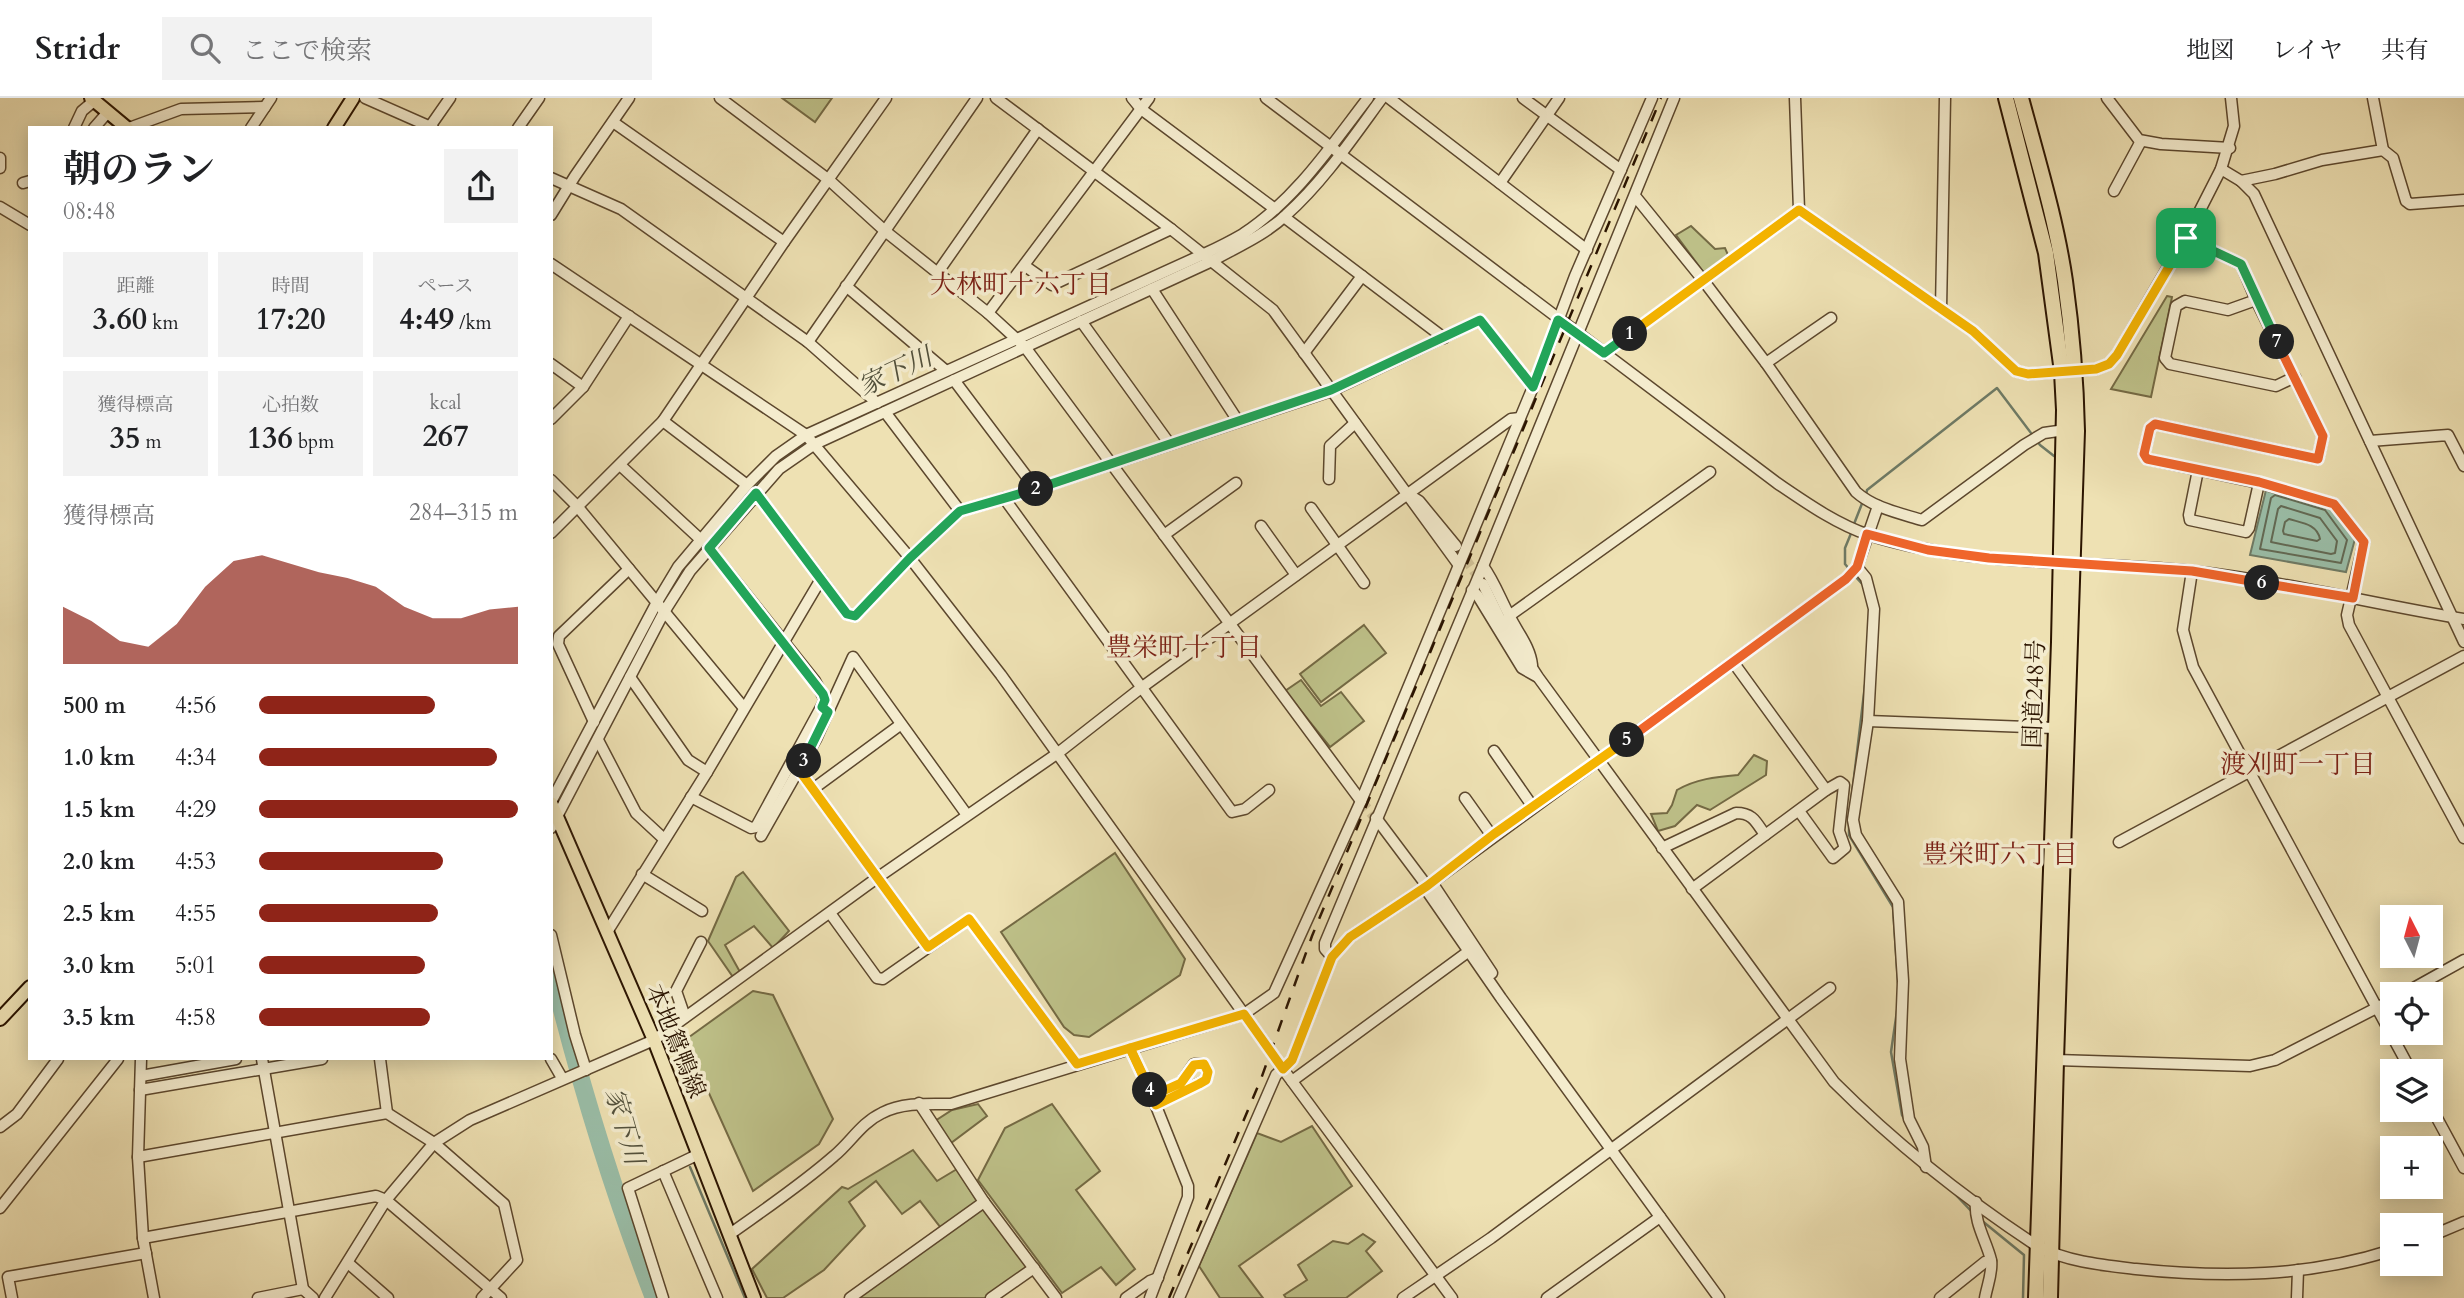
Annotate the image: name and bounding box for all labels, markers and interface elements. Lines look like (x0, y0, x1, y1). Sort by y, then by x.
search box (162, 17, 652, 80)
text: Stridr (35, 26, 120, 71)
icon: search (186, 29, 224, 67)
text: ここで検索 (242, 33, 372, 68)
text: 地図 (2186, 34, 2234, 67)
text: レイヤ (2272, 34, 2343, 67)
text: 共有 (2381, 34, 2429, 67)
text: 朝のラン (63, 144, 215, 196)
button: share (444, 149, 518, 223)
text: 08:48 (63, 196, 116, 227)
pin (2156, 208, 2216, 268)
icon: arrive (2167, 219, 2205, 257)
district label: 大林町十六丁目 (930, 267, 1112, 302)
text: 距離 (116, 273, 155, 299)
text: 時間 (271, 273, 310, 299)
text: ペース (417, 273, 474, 299)
text: 3.60 (92, 299, 147, 340)
text: 17:20 (255, 299, 326, 340)
text: 4:49 (399, 299, 454, 340)
text: km (147, 310, 179, 336)
text: /km (454, 310, 492, 336)
pin: 1 (1612, 316, 1648, 352)
text: 1 (1625, 320, 1634, 346)
pin: 7 (2260, 324, 2294, 360)
text: 7 (2272, 328, 2281, 354)
water label: 家下川 (852, 338, 941, 404)
text: kcal (430, 390, 461, 416)
text: 獲得標高 (97, 392, 174, 418)
text: 心拍数 (262, 392, 319, 418)
text: 267 (422, 416, 469, 457)
text: 35 (110, 418, 140, 459)
text: 136 (247, 418, 293, 459)
text: m (140, 429, 161, 455)
text: bpm (293, 429, 334, 455)
pin: 2 (1018, 472, 1054, 506)
text: 2 (1031, 475, 1040, 501)
text: 284–315 m (409, 497, 518, 528)
text: 獲得標高 (63, 500, 155, 531)
pin: 6 (2244, 566, 2280, 601)
text: 6 (2257, 569, 2266, 595)
district label: 豊栄町十丁目 (1106, 630, 1262, 665)
street label: 国道248号 (2016, 639, 2053, 749)
text: 500 m (63, 690, 126, 721)
text: 4:56 (175, 690, 216, 721)
pin: 5 (1610, 722, 1644, 758)
text: 5 (1622, 726, 1631, 752)
text: 1.0 km (63, 742, 135, 773)
text: 4:34 (175, 742, 216, 773)
pin: 3 (786, 744, 822, 778)
text: 3 (799, 747, 808, 773)
district label: 渡刈町一丁目 (2220, 747, 2376, 782)
text: 1.5 km (63, 794, 135, 825)
text: 4:29 (175, 794, 216, 825)
district label: 豊栄町六丁目 (1922, 837, 2078, 872)
text: 2.0 km (63, 846, 135, 877)
text: 4:53 (175, 846, 216, 877)
text: 2.5 km (63, 898, 135, 929)
text: 4:55 (175, 898, 216, 929)
north arrow (2380, 905, 2443, 968)
map controls (2380, 905, 2443, 1276)
text: 3.0 km (63, 950, 135, 981)
text: 5:01 (175, 950, 216, 981)
street label: 本地鴛鴨線 (638, 979, 713, 1103)
button: locate (2380, 982, 2443, 1045)
text: 3.5 km (63, 1002, 135, 1033)
text: 4:58 (175, 1002, 216, 1033)
button: layers (2380, 1059, 2443, 1122)
pin: 4 (1132, 1072, 1168, 1108)
text: 4 (1145, 1076, 1154, 1102)
water label: 家下川 (597, 1084, 653, 1171)
button: + (2380, 1136, 2443, 1199)
button: − (2380, 1213, 2443, 1276)

